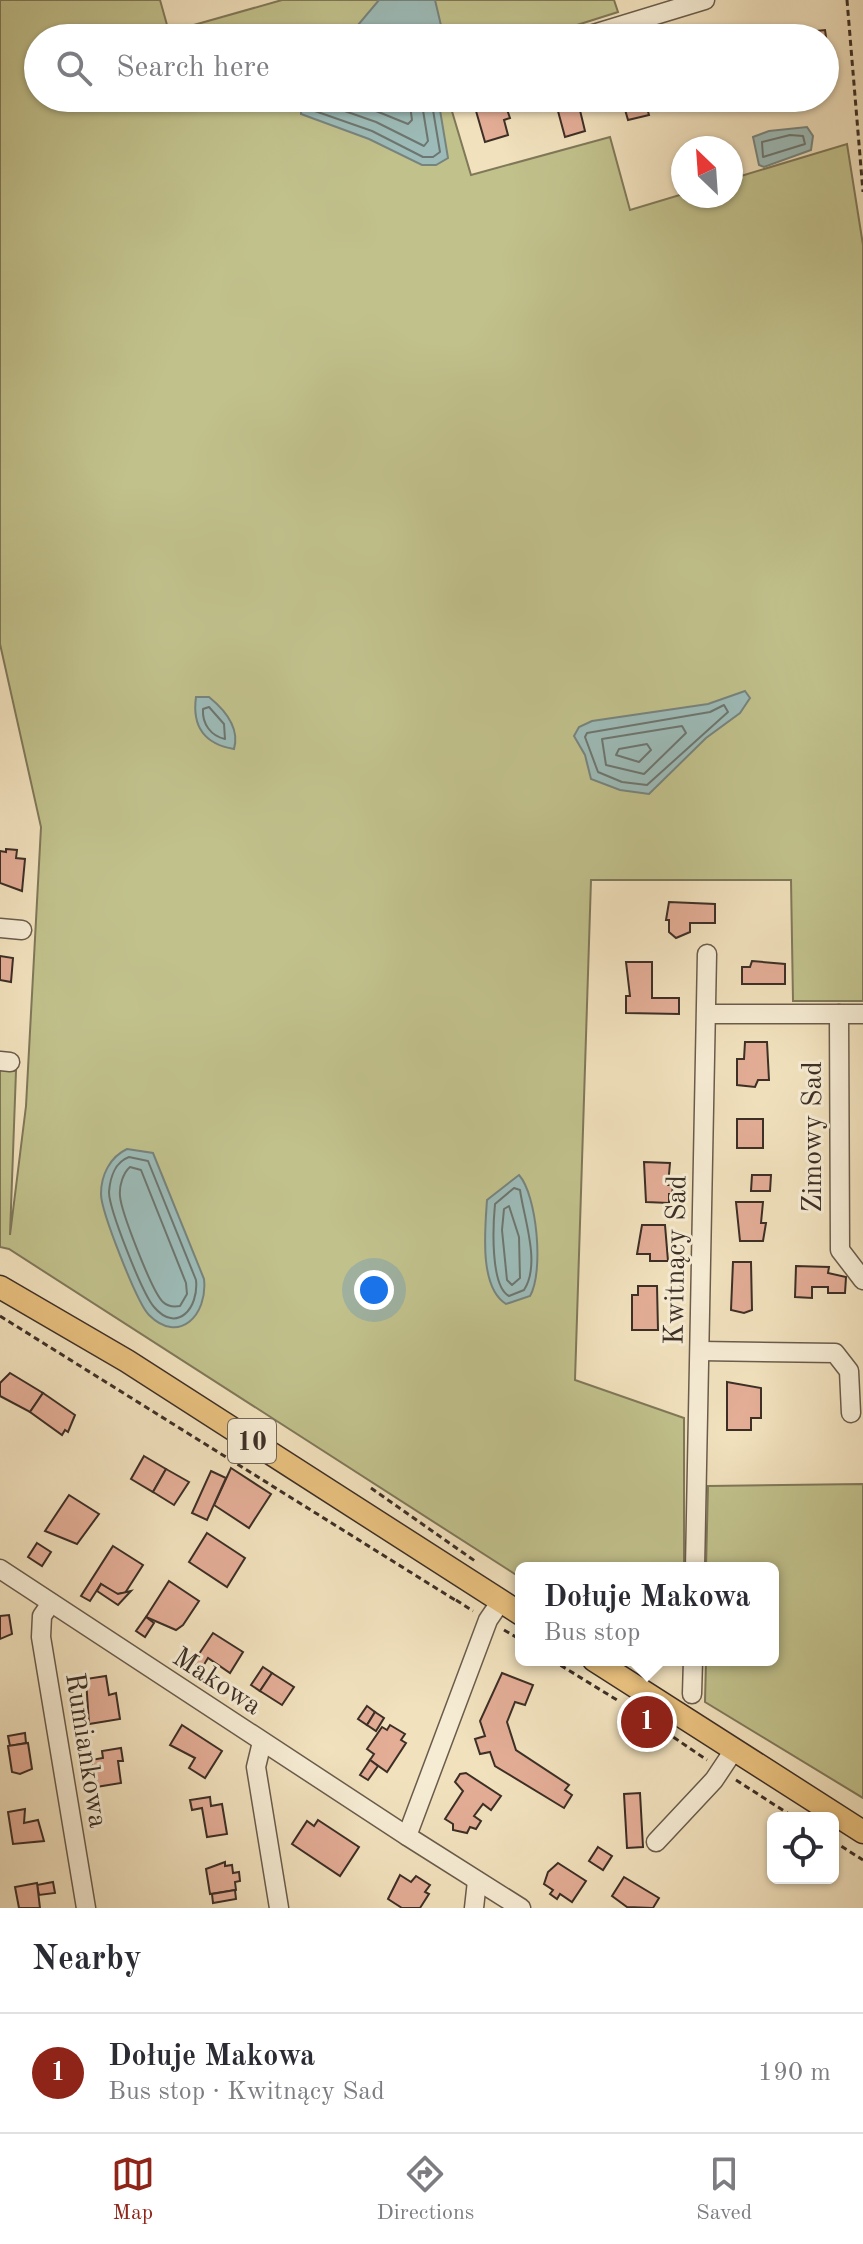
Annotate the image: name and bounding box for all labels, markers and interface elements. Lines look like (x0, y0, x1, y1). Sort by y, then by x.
search box (24, 24, 839, 112)
icon: search (52, 46, 96, 90)
text: Search here (116, 53, 270, 83)
north arrow (671, 136, 743, 208)
street label: Zimowy Sad (800, 1061, 828, 1213)
street label: Kwitnący Sad (662, 1175, 692, 1345)
your location (354, 1270, 394, 1310)
road number: 10 (228, 1419, 276, 1463)
popup (515, 1562, 779, 1666)
text: Dołuje Makowa (543, 1583, 751, 1613)
text: Bus stop (543, 1620, 641, 1646)
street label: Makowa (167, 1644, 266, 1722)
street label: Rumiankowa (59, 1671, 111, 1830)
pin: 1 (621, 1692, 673, 1752)
map controls (767, 1812, 839, 1884)
button: locate (767, 1812, 839, 1884)
text: Nearby (32, 1943, 142, 1977)
text: Dołuje Makowa (108, 2042, 315, 2072)
text: 1 (50, 2060, 66, 2086)
text: 190 m (758, 2060, 831, 2086)
text: Bus stop · Kwitnący Sad (108, 2079, 385, 2105)
tab: Map (111, 2152, 155, 2227)
tab: Directions (377, 2152, 474, 2227)
tab: Saved (696, 2152, 752, 2227)

